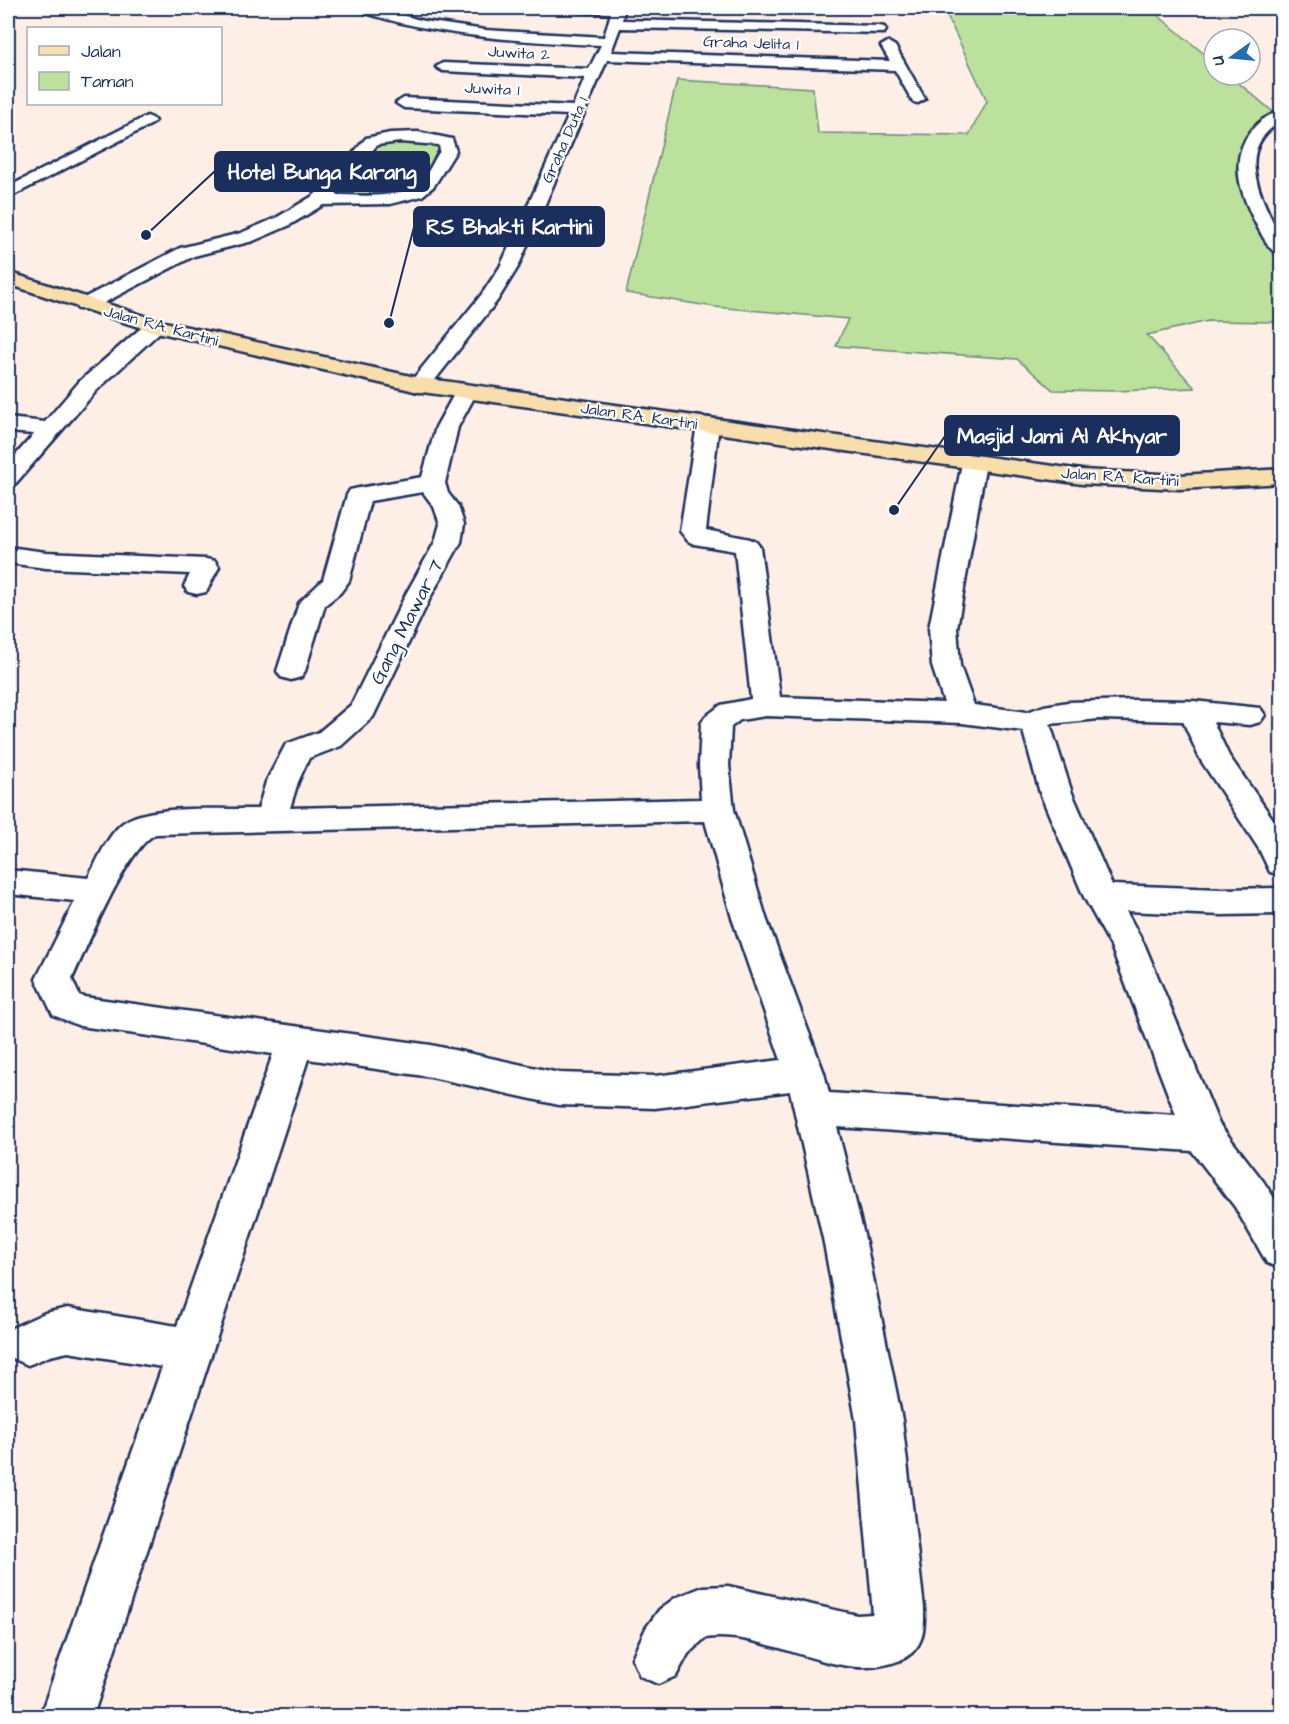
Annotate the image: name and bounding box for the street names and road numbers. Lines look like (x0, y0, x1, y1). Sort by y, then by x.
street label: Graha Jelita 1 (703, 30, 799, 56)
street label: Juwita 2 (487, 40, 551, 66)
street label: Juwita 1 (464, 77, 520, 101)
street label: Graha Duta 1 (536, 93, 594, 187)
street label: Jalan RA. Kartini (101, 300, 221, 352)
street label: Jalan RA. Kartini (579, 397, 700, 435)
street label: Jalan RA. Kartini (1060, 462, 1180, 492)
street label: Gang Mawar 7 (363, 555, 451, 690)

